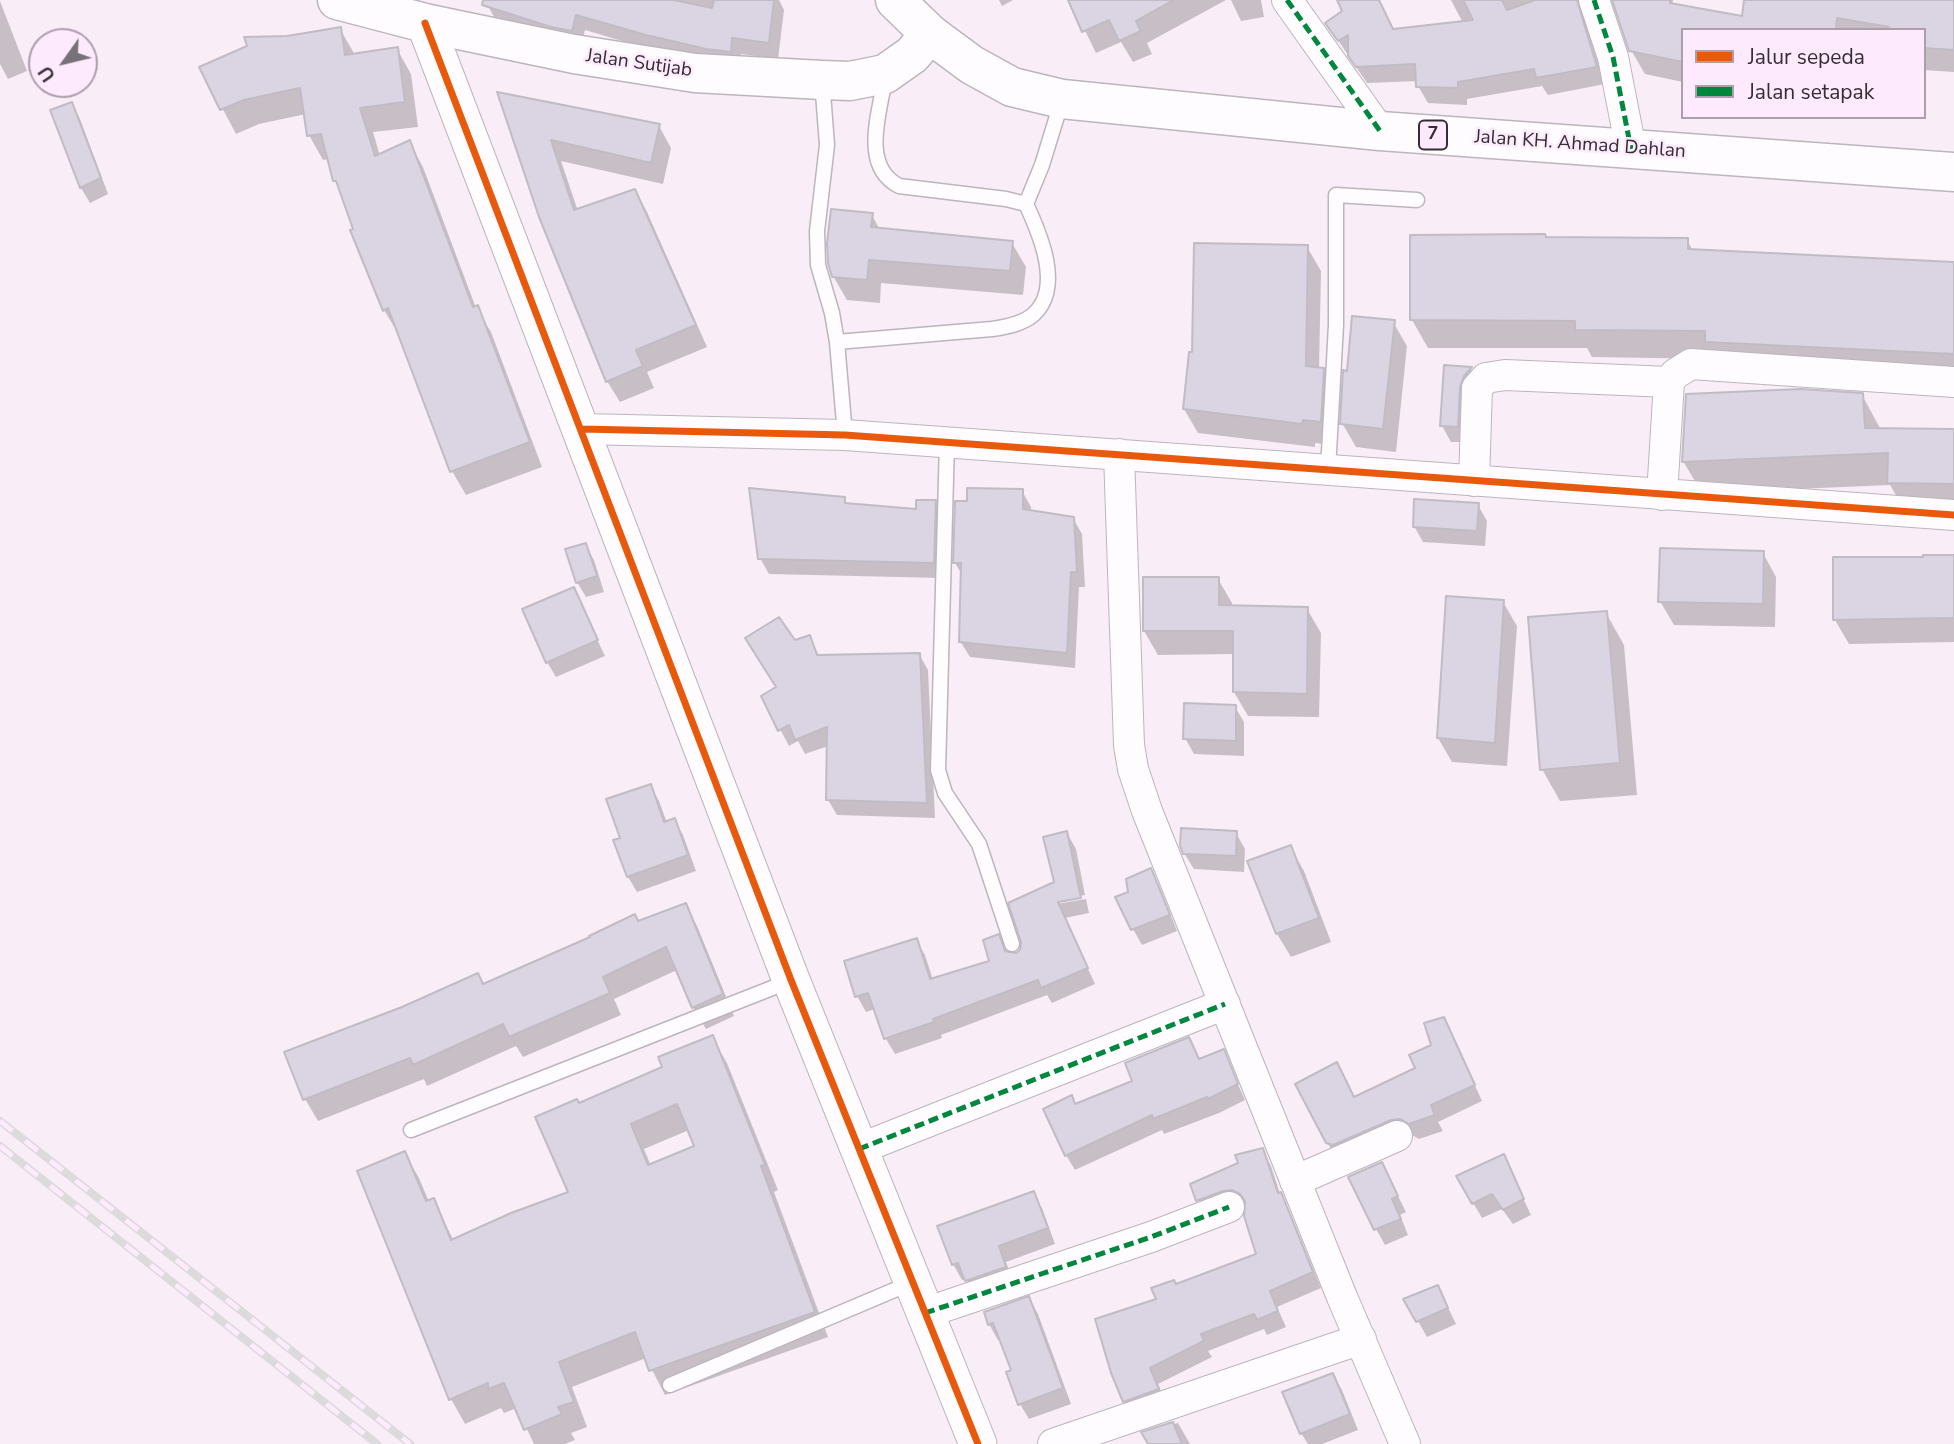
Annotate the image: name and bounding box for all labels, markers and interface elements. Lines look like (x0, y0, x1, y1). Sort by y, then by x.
north arrow (28, 28, 98, 98)
legend (1681, 28, 1926, 119)
text: Jalur sepeda (1748, 43, 1865, 71)
street label: Jalan Sutijab (585, 45, 693, 83)
text: U (33, 61, 62, 87)
text: Jalan setapak (1748, 78, 1874, 106)
road number: 7 (1419, 120, 1447, 150)
street label: Jalan KH. Ahmad Dahlan (1474, 126, 1686, 164)

